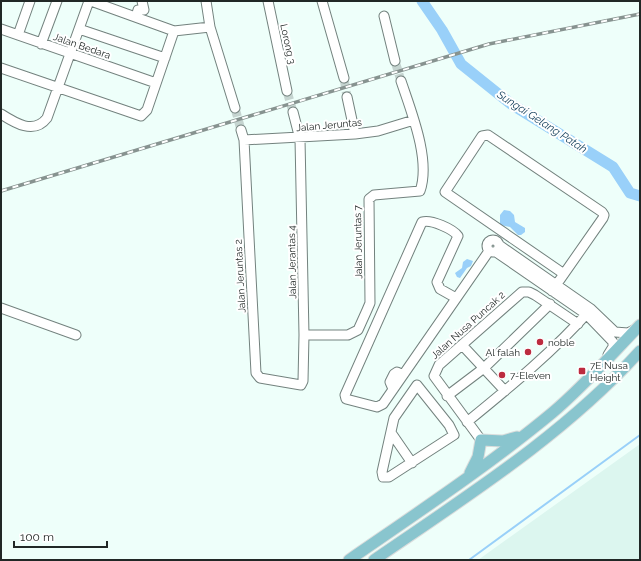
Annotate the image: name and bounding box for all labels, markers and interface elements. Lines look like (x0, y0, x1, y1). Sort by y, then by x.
street label: Lorong 3 (278, 23, 298, 65)
street label: Jalan Bedara (52, 31, 112, 61)
water label: Sungai Gelang Patah (494, 88, 589, 156)
street label: Jalan Jeruntas (296, 117, 362, 133)
street label: Jalan Jeruntas 7 (352, 204, 364, 279)
street label: Jalan Jerantas 4 (286, 225, 298, 299)
street label: Jalan Jeruntas 2 (233, 239, 247, 313)
street label: Jalan Nusa Puncak 2 (429, 289, 507, 361)
marker: noble (535, 337, 545, 347)
place label: noble (548, 337, 575, 348)
place label: Al falah (486, 347, 520, 358)
marker: Al falah (523, 347, 533, 357)
place label: 7E Nusa Height (590, 360, 628, 383)
marker: 7E Nusa Height (577, 366, 587, 376)
marker: 7-Eleven (497, 370, 507, 380)
place label: 7-Eleven (510, 370, 551, 381)
scale bar (14, 523, 107, 549)
text: 100 m (20, 530, 54, 544)

